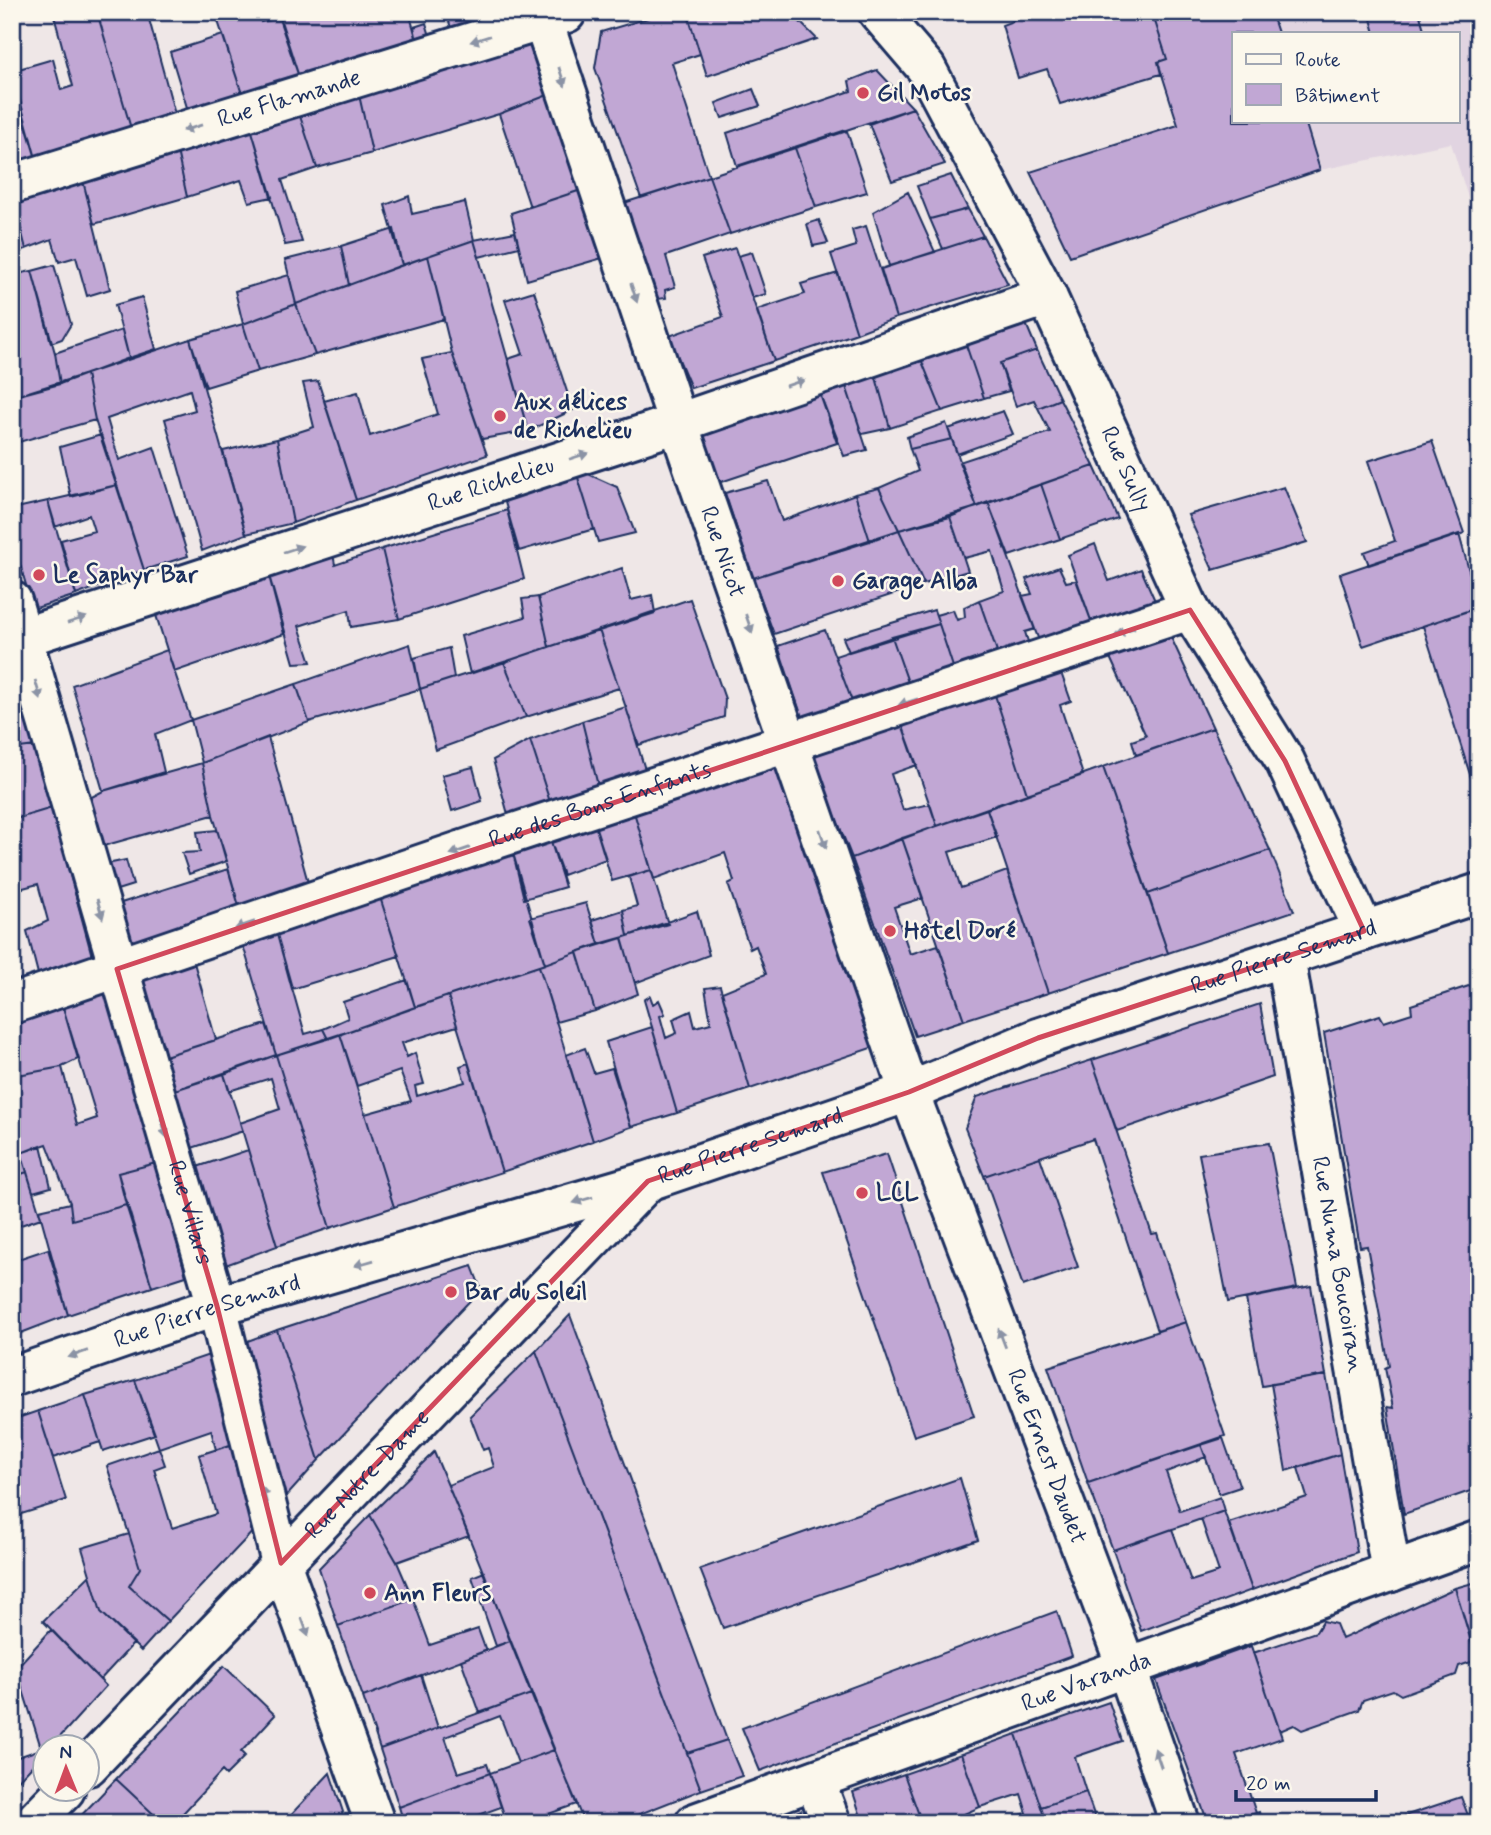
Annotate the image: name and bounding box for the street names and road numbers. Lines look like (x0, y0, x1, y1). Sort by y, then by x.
street label: Rue Flamande (214, 62, 365, 135)
street label: Rue Sully (1093, 421, 1159, 517)
street label: Rue Richelieu (424, 449, 558, 519)
street label: Rue Nicot (692, 502, 753, 602)
street label: Rue des Bons Enfants (485, 753, 716, 856)
street label: Rue Pierre Semard (1187, 912, 1381, 1002)
street label: Rue Pierre Semard (654, 1100, 847, 1192)
street label: Rue Numa Boucoiran (1304, 1154, 1372, 1375)
street label: Rue Villars (160, 1157, 220, 1269)
street label: Rue Pierre Semard (110, 1267, 304, 1356)
street label: Rue Ernest Daudet (1000, 1365, 1094, 1548)
street label: Rue Notre-Dame (298, 1402, 437, 1546)
street label: Rue Varanda (1017, 1644, 1155, 1719)

